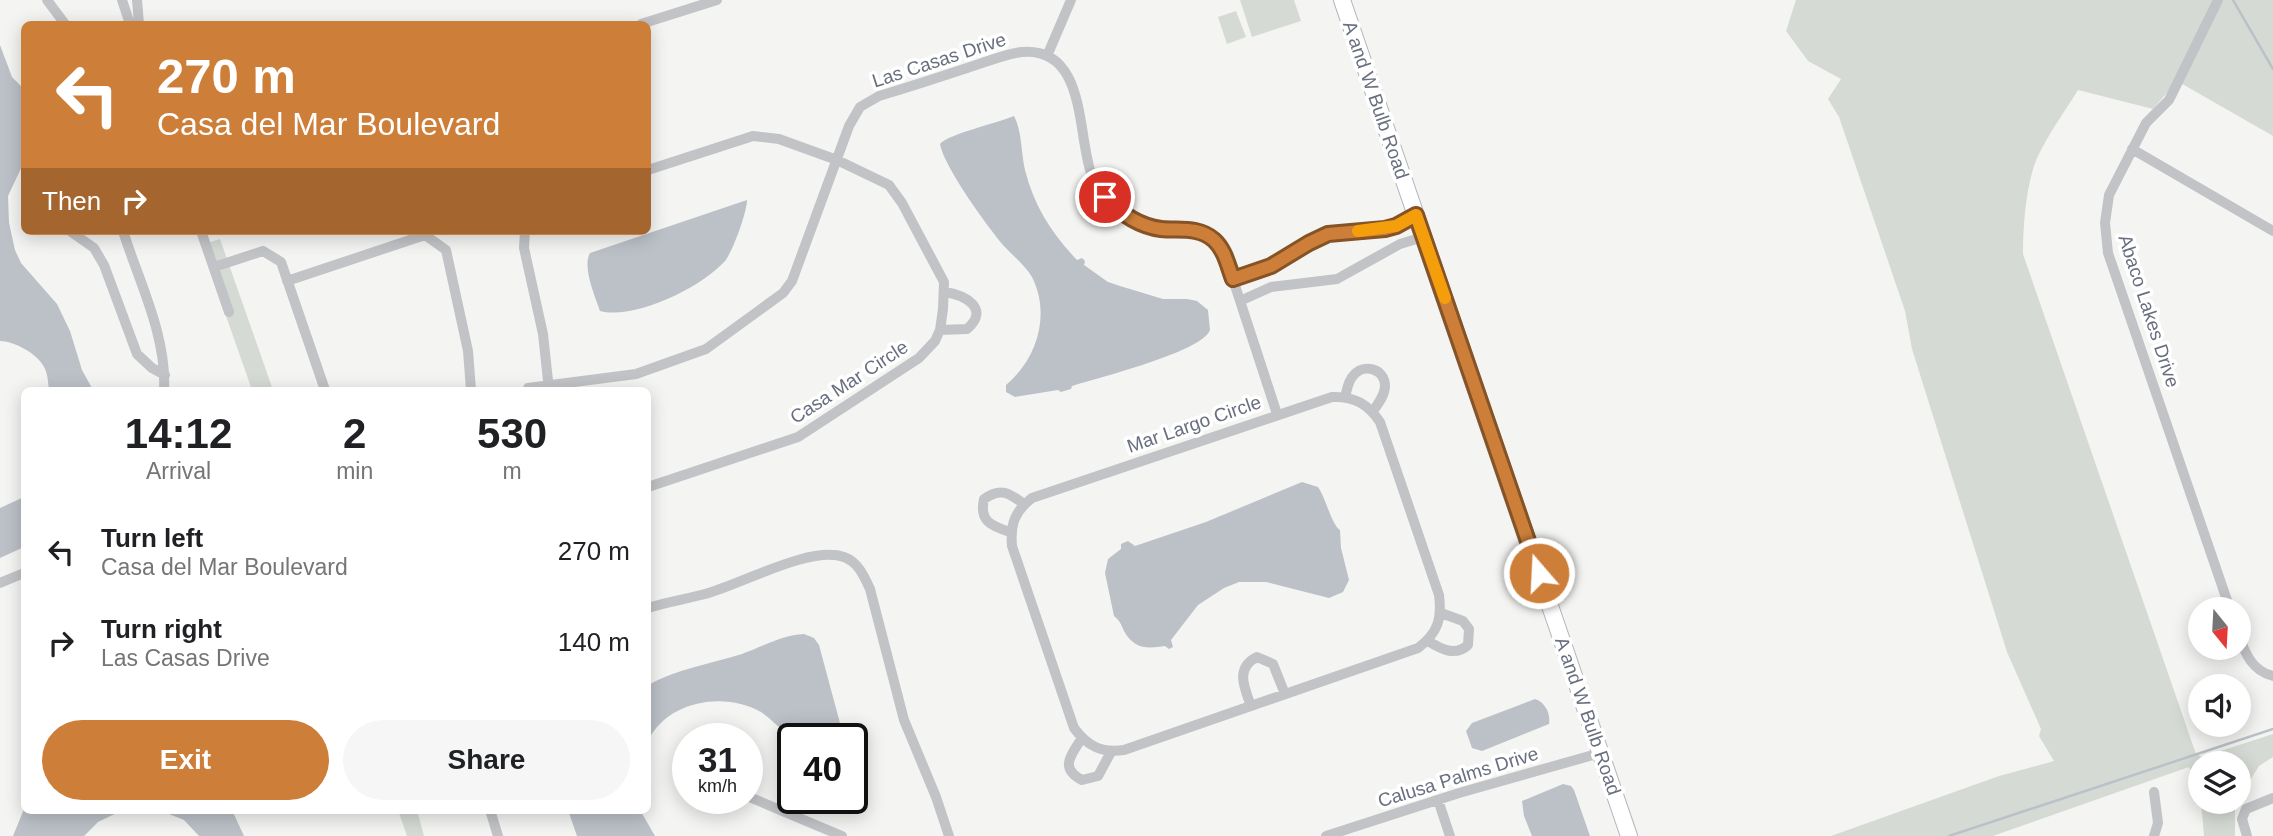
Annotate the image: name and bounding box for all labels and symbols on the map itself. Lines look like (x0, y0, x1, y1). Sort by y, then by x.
street label: A and W Bulb Road (1339, 18, 1413, 182)
street label: Las Casas Drive (869, 28, 1009, 92)
pin (1075, 167, 1135, 227)
street label: Abaco Lakes Drive (2114, 232, 2184, 390)
street label: Casa Mar Circle (786, 336, 912, 428)
street label: Mar Largo Circle (1124, 391, 1264, 457)
position arrow (1502, 536, 1576, 610)
north arrow (2188, 597, 2250, 660)
street label: A and W Bulb Road (1551, 634, 1625, 798)
speed limit sign: 40 (777, 723, 868, 814)
street label: Calusa Palms Drive (1375, 743, 1541, 811)

